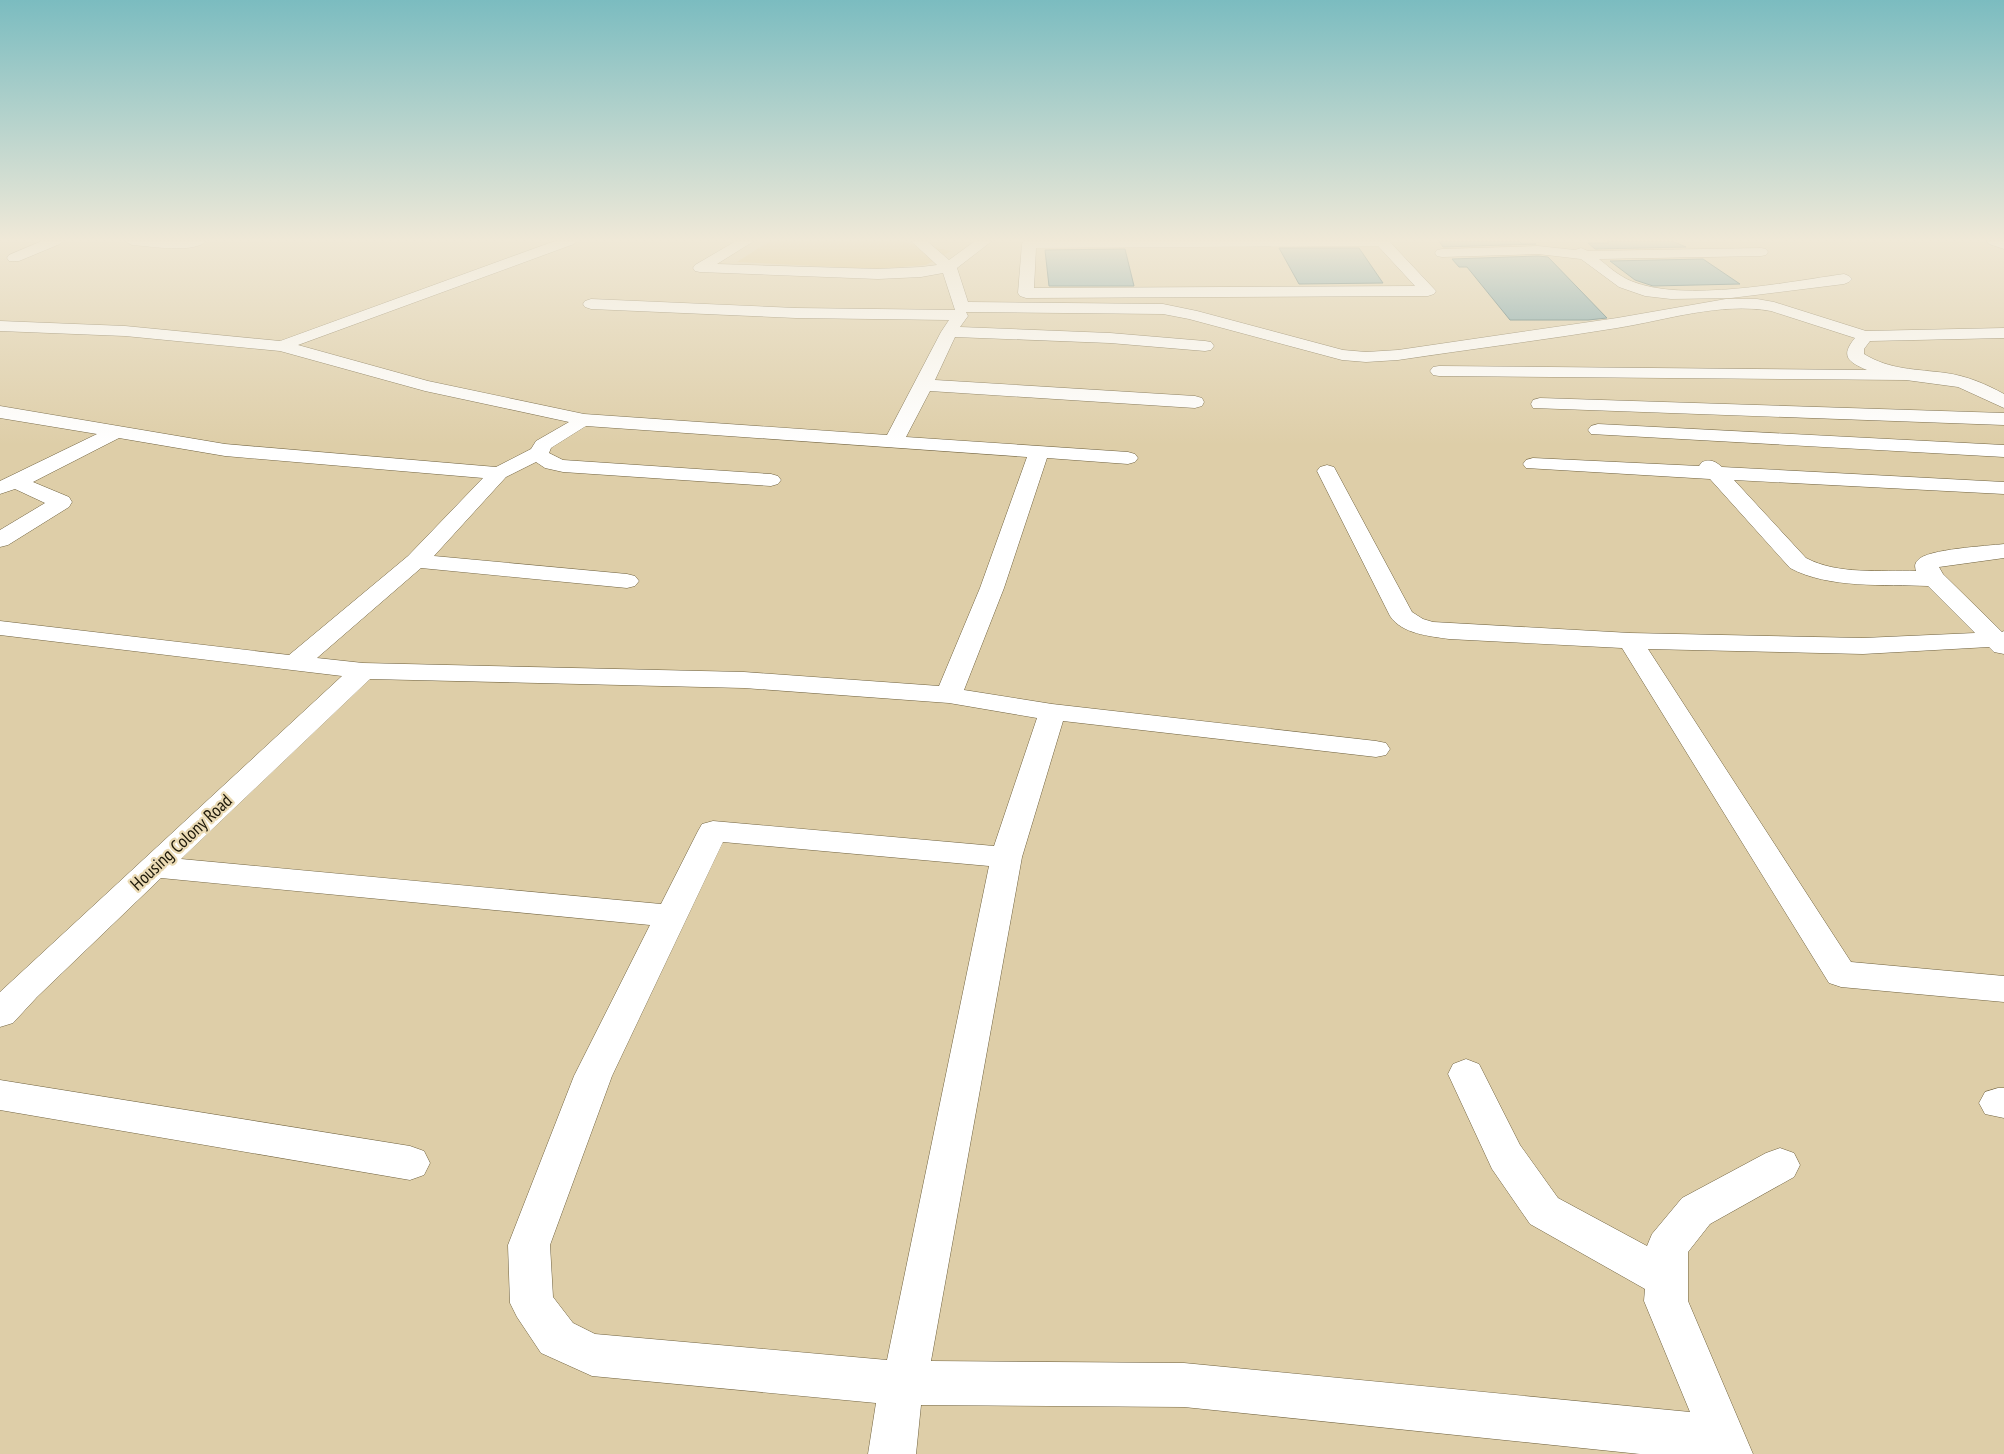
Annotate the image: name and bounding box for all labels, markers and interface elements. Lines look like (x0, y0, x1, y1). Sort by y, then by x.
street label: Housing Colony Road (125, 789, 237, 895)

